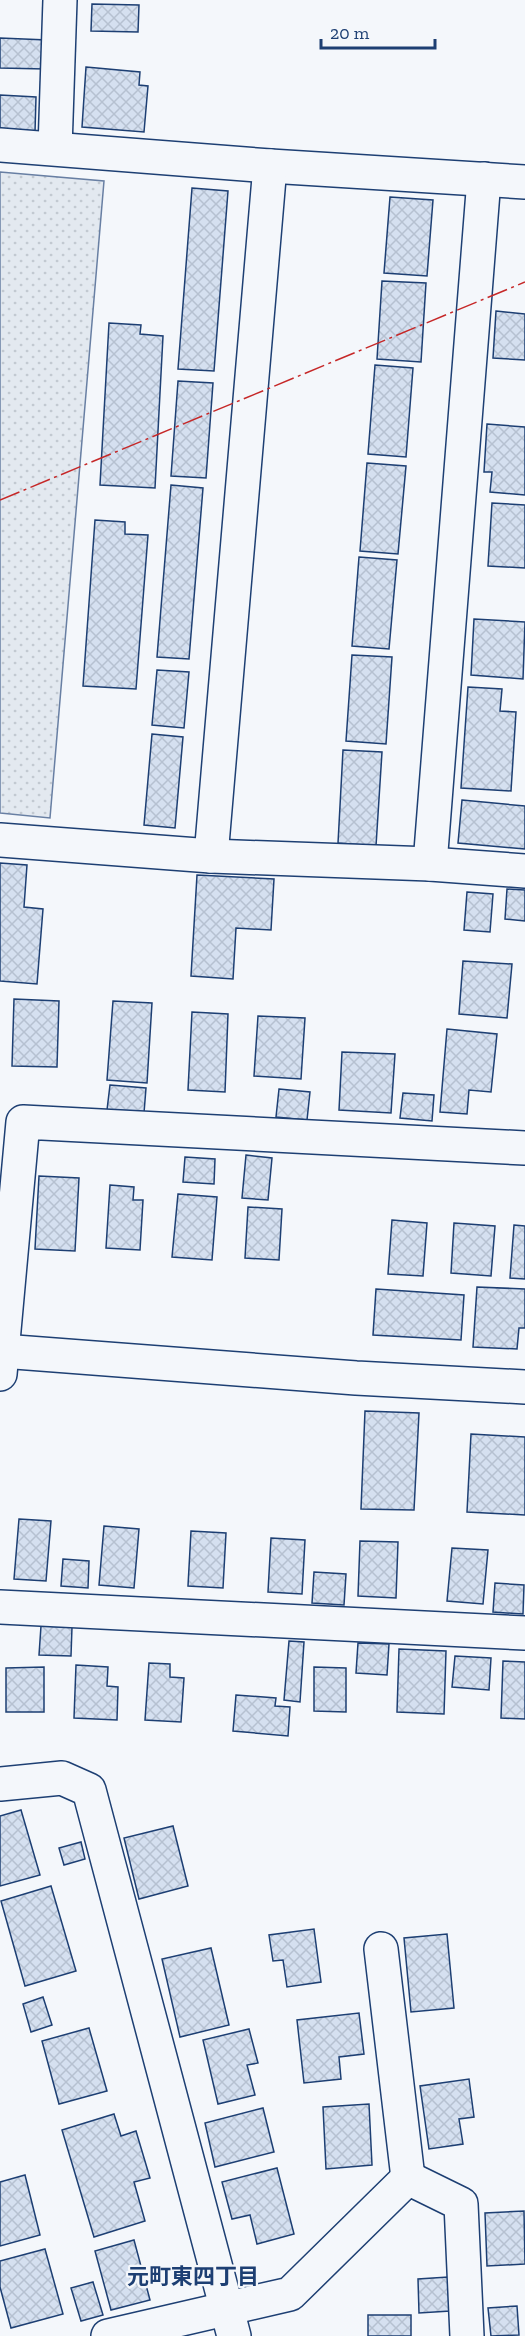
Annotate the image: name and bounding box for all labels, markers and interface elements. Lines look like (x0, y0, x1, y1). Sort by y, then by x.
scale bar (321, 12, 435, 50)
text: 20 m (330, 22, 370, 44)
district label: 元町東四丁目 (127, 2263, 259, 2290)

